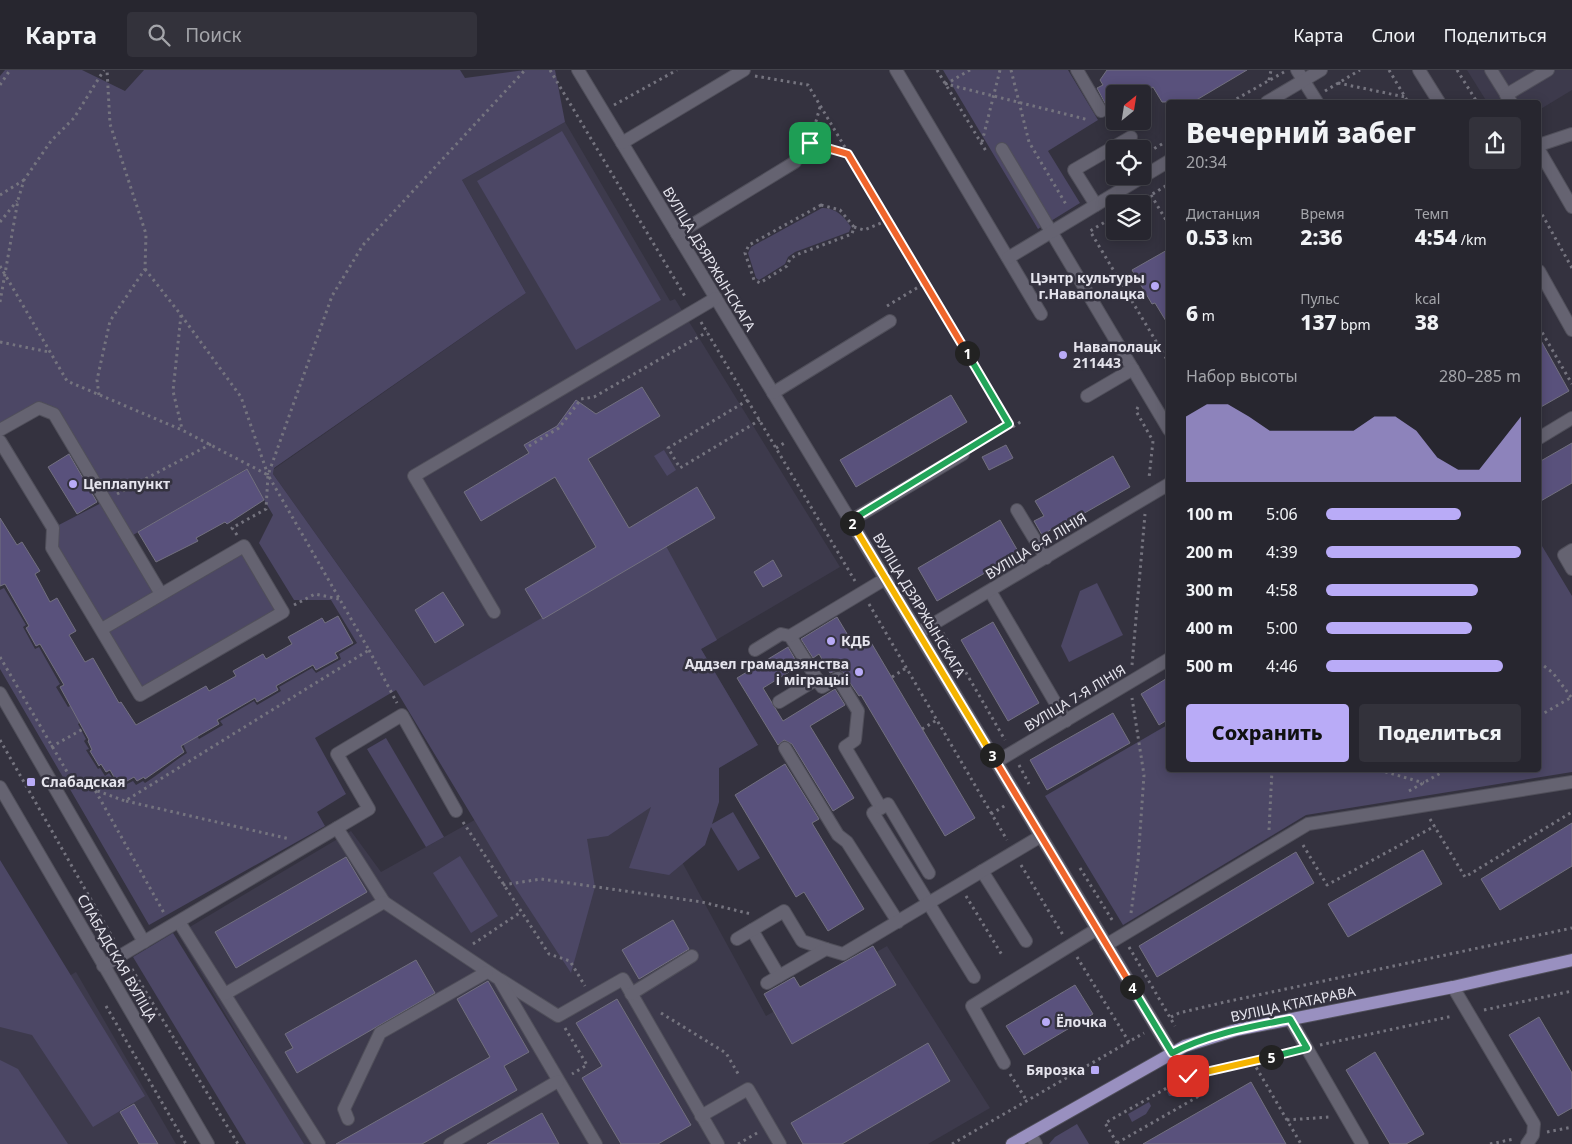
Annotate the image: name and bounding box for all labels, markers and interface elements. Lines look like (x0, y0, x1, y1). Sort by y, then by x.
search box (127, 12, 477, 57)
text: Карта (25, 18, 97, 51)
icon: search (145, 21, 173, 49)
text: Поиск (185, 22, 242, 48)
text: Карта (1293, 23, 1343, 47)
text: Слои (1371, 23, 1415, 47)
text: Поделиться (1443, 23, 1547, 47)
north arrow (1106, 85, 1151, 130)
map controls (1106, 85, 1151, 240)
text: Вечерний забег (1186, 113, 1416, 151)
button: share (1469, 117, 1521, 169)
pin (789, 122, 831, 164)
icon: arrive (796, 129, 824, 157)
button: locate (1106, 140, 1151, 185)
text: 20:34 (1186, 151, 1227, 173)
street label: ВУЛІЦА ДЗЯРЖЫНСКАГА (659, 183, 760, 335)
button: layers (1106, 195, 1151, 240)
text: Дистанция (1186, 204, 1260, 223)
text: Время (1300, 204, 1344, 223)
text: Темп (1415, 204, 1449, 223)
text: 0.53 (1186, 223, 1228, 251)
text: 2:36 (1300, 223, 1343, 251)
text: 4:54 (1415, 223, 1457, 251)
text: km (1228, 230, 1253, 249)
text: /km (1457, 230, 1486, 249)
place label: Цэнтр культуры г.Наваполацка (1030, 268, 1145, 303)
marker: Цэнтр культуры г.Наваполацка (1149, 280, 1161, 292)
text: Пульс (1300, 289, 1340, 308)
text: kcal (1415, 289, 1440, 308)
text: 6 (1186, 299, 1198, 327)
text: m (1198, 306, 1215, 325)
text: 137 (1300, 308, 1337, 336)
text: 38 (1415, 308, 1439, 336)
text: bpm (1337, 315, 1371, 334)
place label: Наваполацк 211443 (1073, 337, 1162, 372)
pin: 1 (954, 340, 980, 366)
text: 1 (963, 344, 972, 363)
marker: Наваполацк 211443 (1057, 349, 1069, 361)
text: Набор высоты (1186, 365, 1298, 387)
text: 280–285 m (1439, 365, 1521, 387)
place label: Цеплапункт (83, 474, 170, 493)
marker: Цеплапункт (67, 478, 79, 490)
text: 100 m (1186, 503, 1233, 525)
text: 5:06 (1266, 503, 1298, 525)
street label: ВУЛІЦА 6-Я ЛІНІЯ (981, 508, 1090, 583)
pin: 2 (840, 510, 864, 536)
text: 2 (848, 514, 857, 533)
street label: ВУЛІЦА ДЗЯРЖЫНСКАГА (869, 529, 970, 681)
text: 200 m (1186, 541, 1233, 563)
text: 4:39 (1266, 541, 1298, 563)
text: 300 m (1186, 579, 1233, 601)
text: 4:58 (1266, 579, 1298, 601)
text: 400 m (1186, 617, 1233, 639)
text: 5:00 (1266, 617, 1298, 639)
place label: КДБ (841, 631, 871, 650)
marker: КДБ (825, 635, 837, 647)
place label: Аддзел грамадзянства і міграцыі (685, 654, 849, 689)
text: 500 m (1186, 655, 1233, 677)
text: 4:46 (1266, 655, 1298, 677)
street label: ВУЛІЦА 7-Я ЛІНІЯ (1020, 660, 1129, 735)
marker: Аддзел грамадзянства і міграцыі (853, 666, 865, 678)
button: Сохранить (1186, 704, 1349, 762)
button: Поделиться (1359, 704, 1521, 762)
pin: 3 (980, 742, 1004, 768)
text: 3 (988, 746, 997, 765)
place label: Слабадская (41, 772, 126, 791)
marker: Слабадская (25, 776, 37, 788)
street label: СЛАБАДСКАЯ ВУЛІЦА (73, 891, 162, 1025)
pin: 4 (1120, 974, 1144, 1000)
text: 4 (1128, 978, 1137, 997)
street label: ВУЛІЦА КТАТАРАВА (1229, 981, 1357, 1026)
place label: Ёлочка (1056, 1012, 1107, 1031)
marker: Ёлочка (1040, 1016, 1052, 1028)
pin: 5 (1258, 1044, 1284, 1070)
text: 5 (1267, 1048, 1276, 1067)
pin (1167, 1055, 1209, 1097)
place label: Бярозка (1026, 1060, 1085, 1079)
icon: check (1174, 1062, 1202, 1090)
marker: Бярозка (1089, 1064, 1101, 1076)

